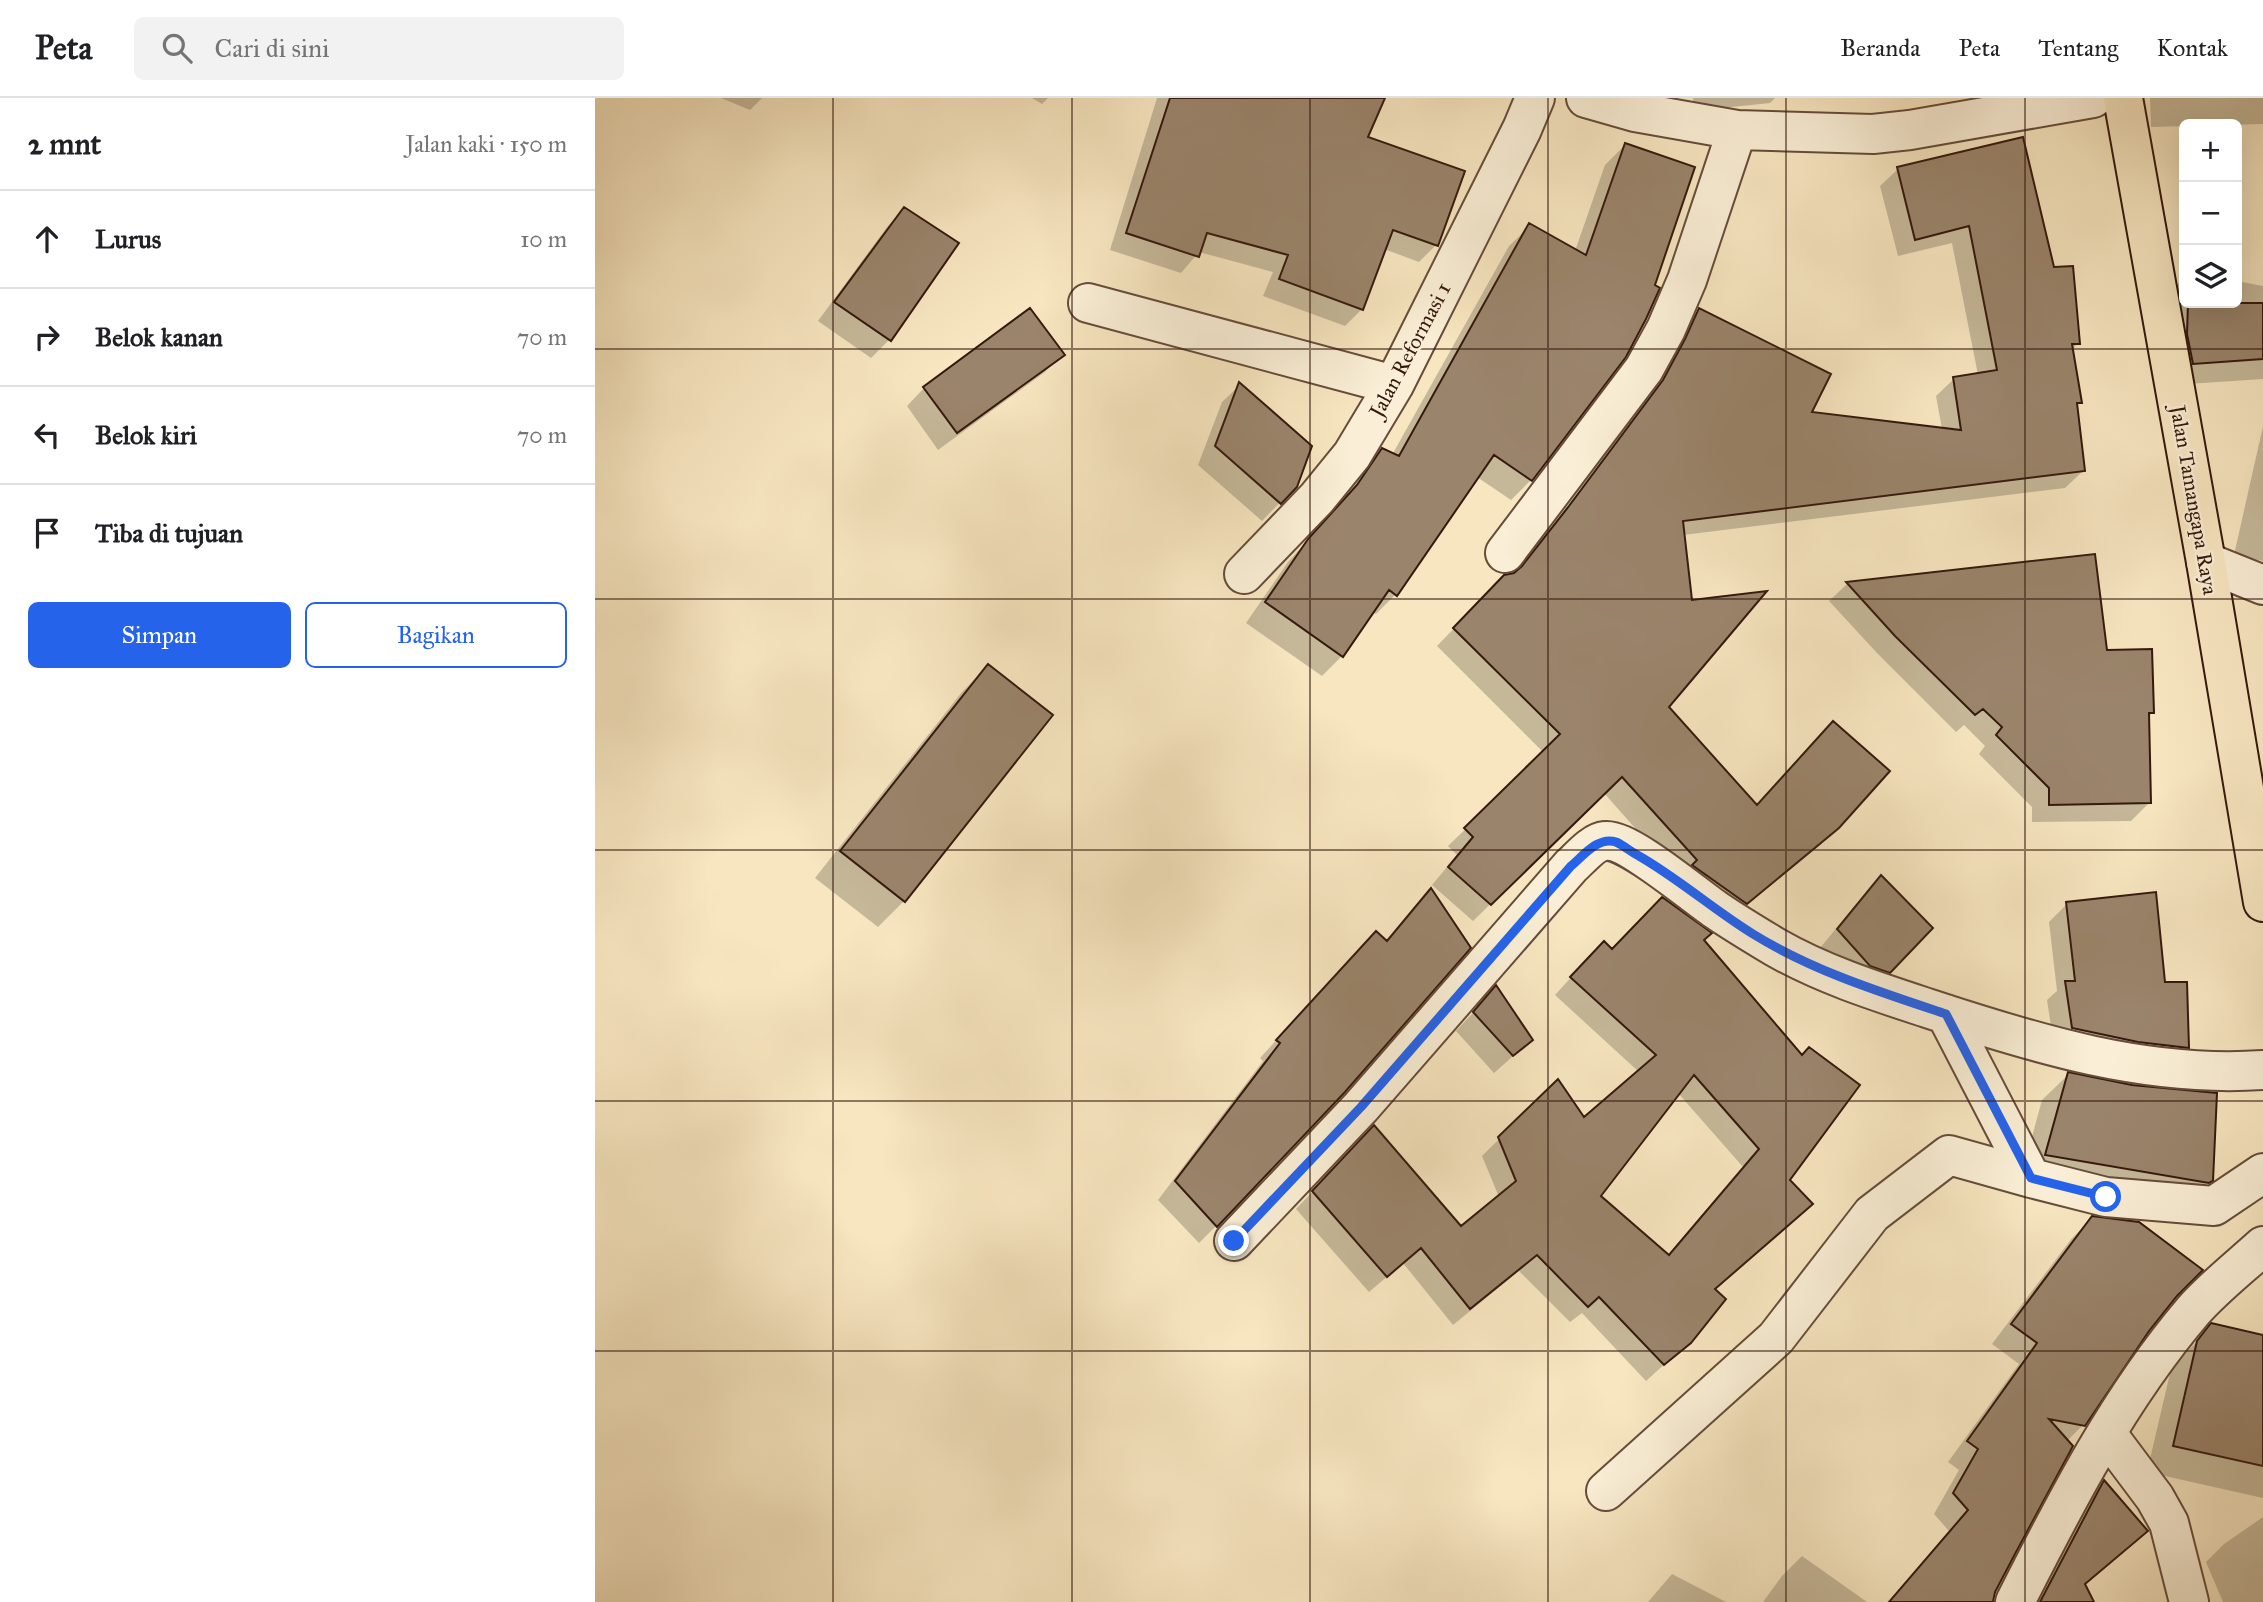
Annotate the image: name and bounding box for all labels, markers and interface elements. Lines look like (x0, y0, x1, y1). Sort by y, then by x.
search box (134, 17, 624, 80)
text: Peta (35, 28, 92, 68)
icon: search (158, 29, 196, 67)
text: Cari di sini (214, 32, 329, 64)
text: Beranda (1840, 33, 1920, 63)
text: Peta (1958, 33, 2000, 63)
text: Tentang (2038, 33, 2118, 63)
text: Kontak (2156, 33, 2228, 63)
map controls (2179, 119, 2242, 308)
button: + (2179, 119, 2242, 182)
text: 2 mnt (28, 126, 101, 162)
text: Jalan kaki · 150 m (406, 130, 567, 158)
button: − (2179, 182, 2242, 245)
icon: ahead (28, 220, 66, 258)
text: Lurus (95, 223, 161, 255)
text: 10 m (520, 225, 567, 253)
button: layers (2179, 245, 2242, 308)
street label: Jalan Reformasi 1 (1363, 278, 1456, 424)
icon: right (28, 318, 66, 356)
text: Belok kanan (95, 321, 223, 353)
text: 70 m (517, 323, 567, 351)
street label: Jalan Tamangapa Raya (2164, 401, 2223, 597)
icon: left (28, 416, 66, 454)
text: Belok kiri (95, 419, 197, 451)
text: 70 m (517, 421, 567, 449)
icon: arrive (28, 514, 66, 552)
text: Tiba di tujuan (95, 517, 243, 549)
button: Simpan (28, 602, 291, 668)
button: Bagikan (305, 602, 567, 668)
route start (2090, 1181, 2121, 1212)
route end (1218, 1225, 1249, 1256)

